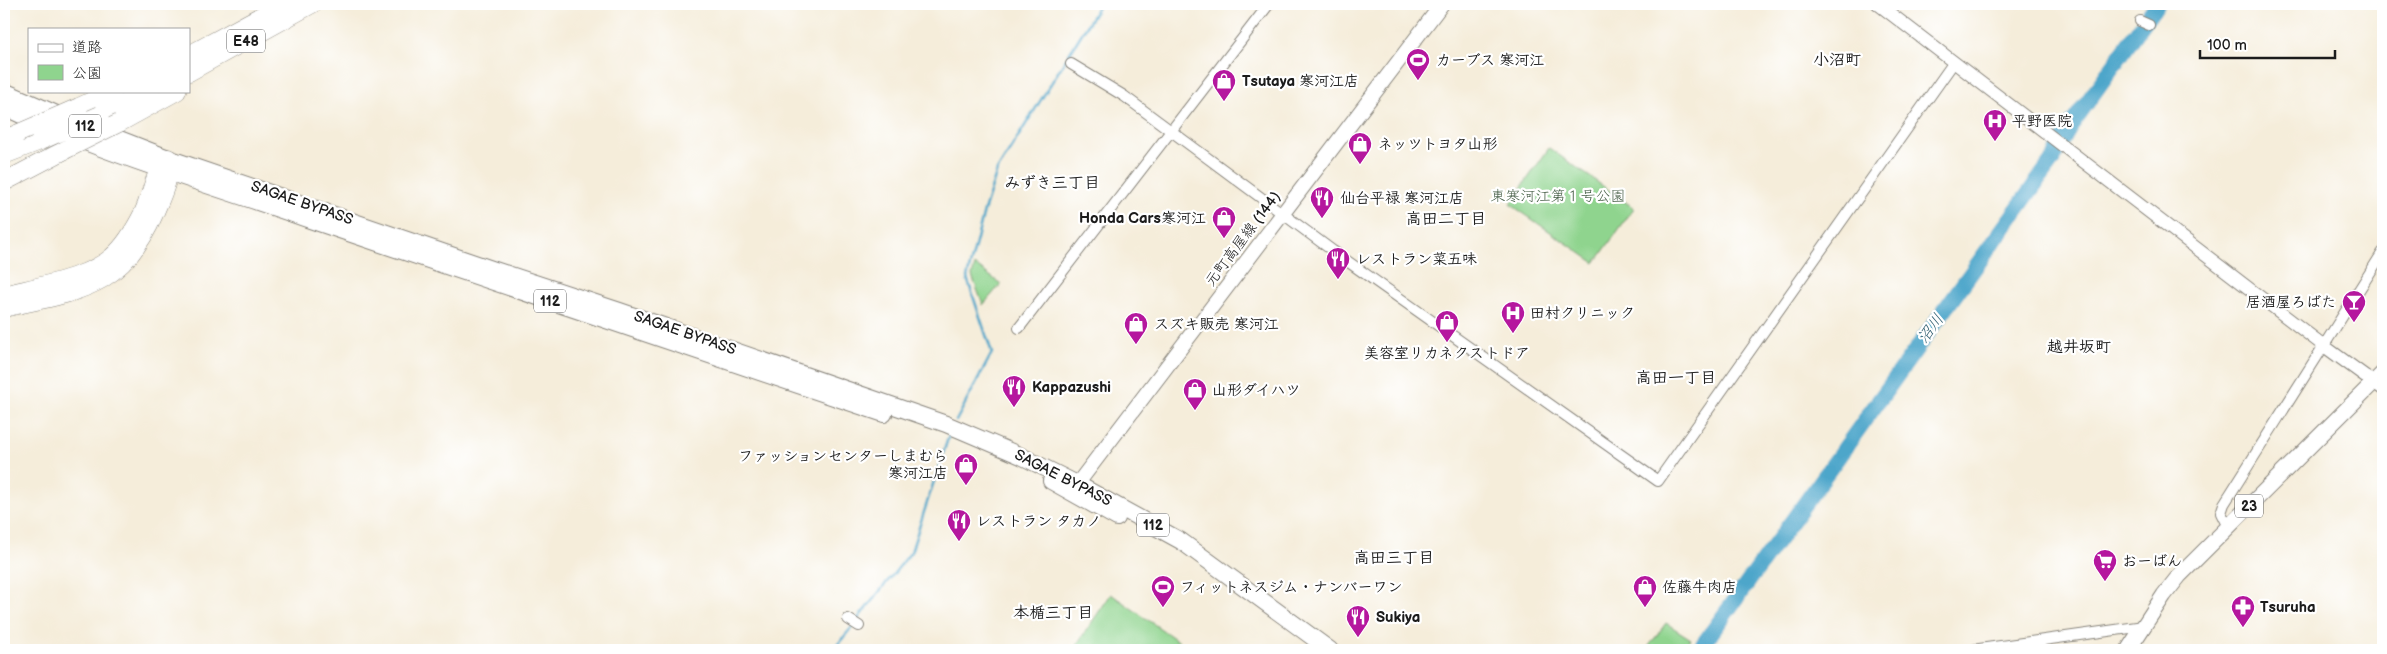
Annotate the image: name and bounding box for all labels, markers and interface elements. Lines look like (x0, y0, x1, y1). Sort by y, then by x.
legend (28, 28, 190, 92)
scale bar (2200, 28, 2334, 60)
road number: E48 (227, 29, 265, 52)
text: 100 m (2207, 36, 2247, 55)
text: 道路 (72, 38, 102, 57)
sports icon: カーブス 寒河江 (1405, 47, 1431, 81)
place label: カーブス 寒河江 (1436, 51, 1544, 70)
district label: 小沼町 (1813, 51, 1861, 70)
text: 公園 (72, 64, 102, 83)
shop icon: Tsutaya 寒河江店 (1211, 68, 1237, 102)
place label: Tsutaya 寒河江店 (1242, 72, 1359, 91)
hospital icon: 平野医院 (1982, 108, 2008, 142)
place label: 平野医院 (2012, 112, 2072, 131)
road number: 112 (69, 114, 101, 138)
shop icon: ネッツトヨタ山形 (1347, 131, 1373, 165)
place label: ネッツトヨタ山形 (1378, 135, 1497, 154)
district label: みずき三丁目 (1004, 174, 1100, 193)
street label: SAGAE BYPASS (248, 177, 356, 229)
restaurant icon: 仙台平禄 寒河江店 (1309, 185, 1335, 219)
park label: 東寒河江第１号公園 (1490, 187, 1626, 206)
street label: 元町高屋線 (144) (1201, 188, 1285, 290)
place label: 仙台平禄 寒河江店 (1340, 189, 1464, 208)
shop icon: Honda Cars寒河江 (1211, 205, 1237, 239)
place label: Honda Cars寒河江 (1079, 209, 1206, 228)
district label: 高田二丁目 (1406, 210, 1486, 229)
restaurant icon: レストラン菜五味 (1325, 246, 1351, 280)
place label: レストラン菜五味 (1356, 250, 1477, 269)
bar icon: 居酒屋ろばた (2341, 289, 2367, 323)
road number: 112 (534, 290, 566, 312)
place label: 居酒屋ろばた (2246, 293, 2336, 312)
hospital icon: 田村クリニック (1500, 300, 1526, 334)
place label: 田村クリニック (1530, 304, 1635, 323)
street label: SAGAE BYPASS (631, 307, 739, 359)
shop icon: 美容室リカネクストドア (1434, 309, 1460, 343)
water label: 沼川 (1914, 310, 1948, 348)
shop icon: スズキ販売 寒河江 (1123, 311, 1149, 345)
place label: スズキ販売 寒河江 (1154, 315, 1279, 334)
district label: 越井坂町 (2047, 338, 2111, 357)
place label: 美容室リカネクストドア (1364, 344, 1530, 363)
district label: 高田一丁目 (1636, 369, 1716, 388)
restaurant icon: Kappazushi (1001, 374, 1027, 408)
shop icon: 山形ダイハツ (1182, 377, 1208, 411)
place label: Kappazushi (1032, 378, 1111, 397)
place label: 山形ダイハツ (1212, 381, 1301, 400)
street label: SAGAE BYPASS (1011, 445, 1115, 511)
place label: ファッションセンターしまむら 寒河江店 (738, 447, 948, 483)
shop icon: ファッションセンターしまむら 寒河江店 (953, 452, 979, 486)
road number: 23 (2235, 494, 2263, 518)
restaurant icon: レストラン タカノ (946, 508, 972, 542)
place label: レストラン タカノ (976, 512, 1101, 531)
road number: 112 (1137, 514, 1169, 536)
supermarket icon: おーばん (2092, 548, 2118, 582)
district label: 高田三丁目 (1354, 549, 1434, 568)
place label: おーばん (2122, 552, 2182, 571)
sports icon: フィットネスジム・ナンバーワン (1150, 574, 1176, 608)
shop icon: 佐藤牛肉店 (1632, 574, 1658, 608)
place label: フィットネスジム・ナンバーワン (1180, 578, 1403, 597)
place label: 佐藤牛肉店 (1662, 578, 1737, 597)
pharmacy icon: Tsuruha (2230, 594, 2256, 628)
place label: Tsuruha (2260, 598, 2316, 617)
district label: 本楯三丁目 (1013, 604, 1093, 623)
restaurant icon: Sukiya (1345, 604, 1371, 638)
place label: Sukiya (1376, 608, 1420, 627)

